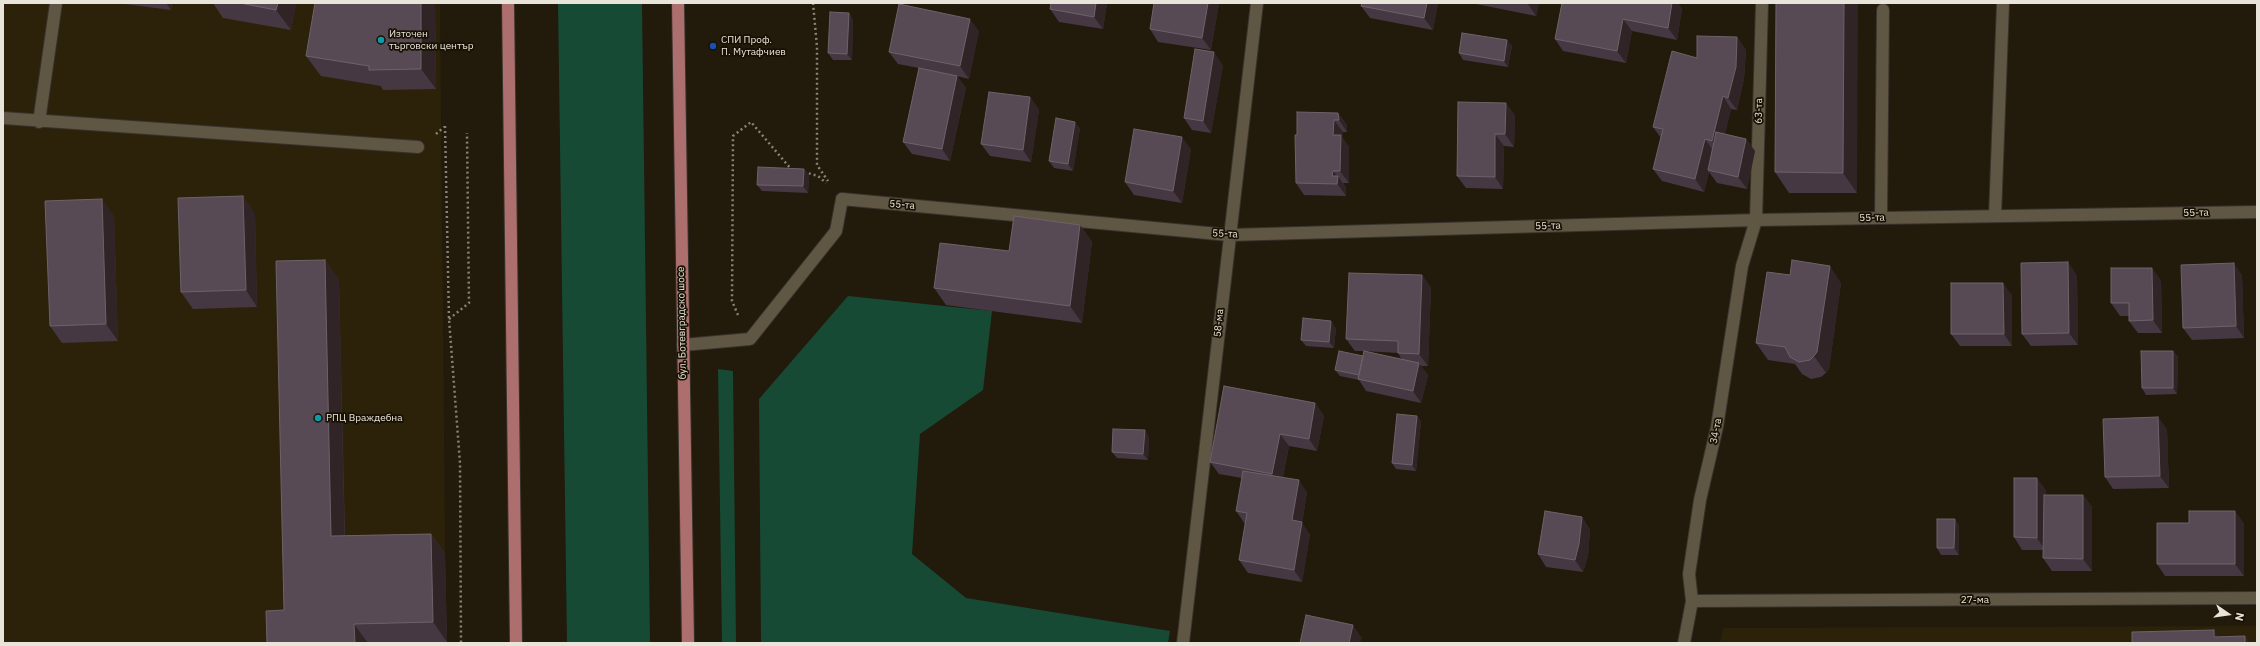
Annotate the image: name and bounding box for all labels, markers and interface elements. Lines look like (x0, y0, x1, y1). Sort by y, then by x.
place label: Източен търговски център (389, 28, 474, 52)
place label: СПИ Проф. П. Мутафчиев (721, 34, 786, 58)
marker: Източен търговски център (376, 35, 386, 45)
marker: СПИ Проф. П. Мутафчиев (708, 41, 718, 51)
street label: 63-та (1753, 98, 1765, 124)
street label: 55-та (889, 198, 915, 212)
street label: 55-та (2183, 207, 2209, 219)
street label: 55-та (1859, 212, 1885, 224)
street label: 55-та (1535, 220, 1561, 232)
street label: 55-та (1212, 227, 1238, 241)
street label: бул. Ботевградско шосе (675, 267, 689, 379)
street label: 58-ма (1212, 308, 1226, 338)
place label: РПЦ Враждебна (326, 412, 403, 424)
marker: РПЦ Враждебна (313, 413, 323, 423)
street label: 34-та (1708, 417, 1724, 445)
street label: 27-ма (1961, 594, 1989, 606)
north arrow (2208, 594, 2248, 634)
text: N (2232, 611, 2247, 622)

